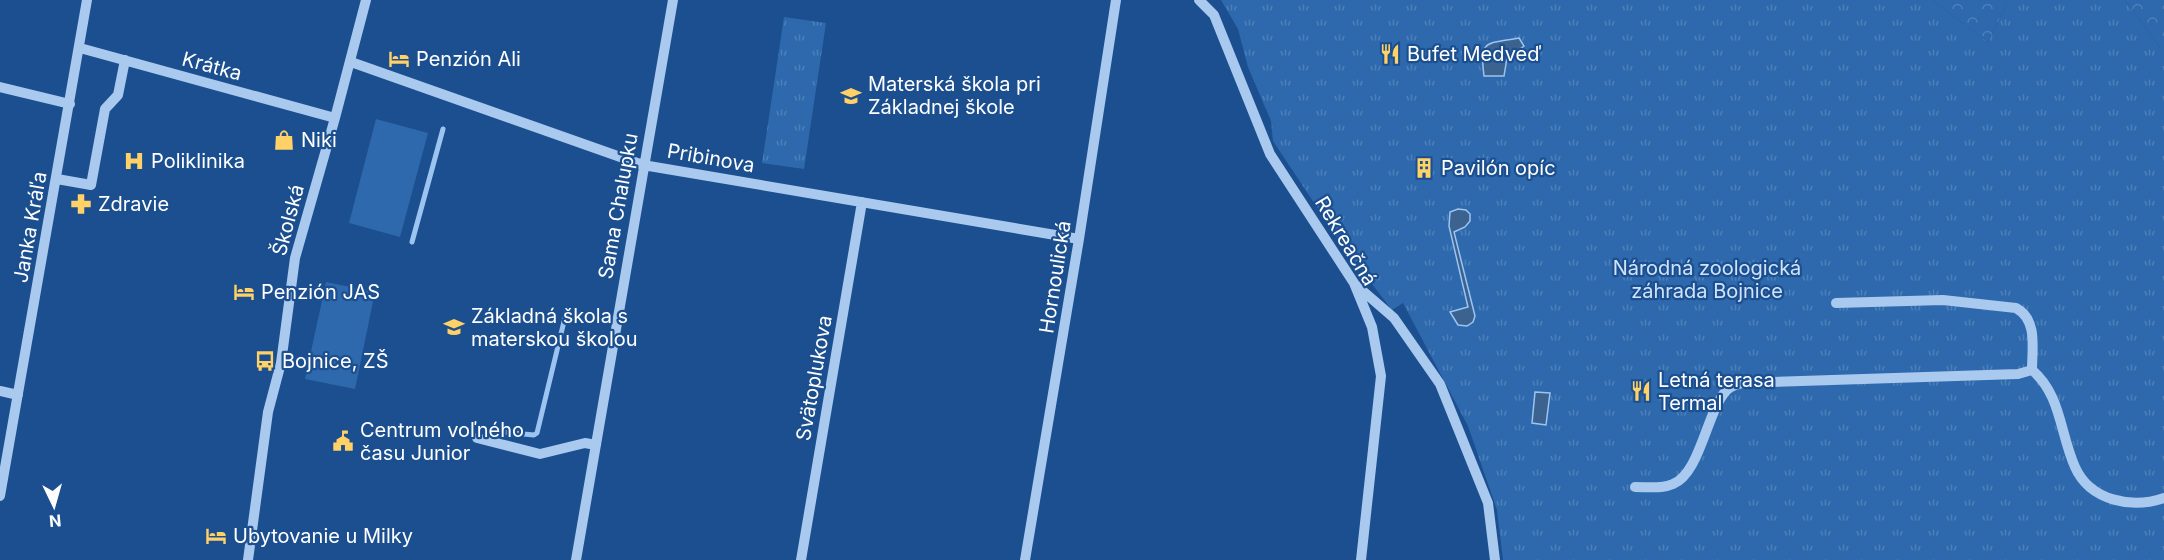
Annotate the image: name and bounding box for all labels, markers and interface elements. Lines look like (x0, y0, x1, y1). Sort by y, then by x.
restaurant icon: Bufet Medveď (1378, 42, 1402, 66)
place label: Bufet Medveď (1407, 42, 1541, 66)
street label: Krátka (179, 47, 245, 85)
hotel icon: Penzión Ali (387, 47, 411, 71)
place label: Penzión Ali (416, 47, 521, 71)
place label: Materská škola pri Základnej škole (868, 72, 1041, 119)
school or university icon: Materská škola pri Základnej škole (839, 84, 863, 108)
shop icon: Niki (272, 128, 296, 152)
place label: Niki (301, 128, 337, 152)
street label: Sama Chalupku (593, 131, 643, 281)
street label: Pribinova (665, 139, 757, 177)
hospital icon: Poliklinika (122, 149, 146, 173)
place label: Poliklinika (151, 149, 245, 173)
building icon: Pavilón opíc (1412, 156, 1436, 180)
place label: Pavilón opíc (1441, 156, 1556, 180)
street label: Janka Kráľa (8, 170, 52, 284)
street label: Školská (267, 182, 309, 258)
pharmacy icon: Zdravie (69, 192, 93, 216)
place label: Zdravie (98, 192, 169, 216)
street label: Rekreačná (1310, 192, 1382, 290)
street label: Hornoulická (1034, 219, 1076, 335)
park label: Národná zoologická záhrada Bojnice (1613, 256, 1801, 303)
hotel icon: Penzión JAS (232, 280, 256, 304)
place label: Penzión JAS (261, 280, 380, 304)
place label: Základná škola s materskou školou (471, 304, 638, 351)
street label: Svätoplukova (791, 313, 837, 443)
school or university icon: Základná škola s materskou školou (442, 315, 466, 339)
bus stop icon: Bojnice, ZŠ (253, 349, 277, 373)
place label: Bojnice, ZŠ (282, 349, 388, 373)
place label: Letná terasa Termal (1658, 368, 1775, 415)
restaurant icon: Letná terasa Termal (1629, 379, 1653, 403)
place label: Centrum voľného času Junior (360, 418, 524, 465)
public building icon: Centrum voľného času Junior (331, 429, 355, 453)
north arrow (24, 476, 84, 536)
text: N (48, 510, 62, 531)
hotel icon: Ubytovanie u Milky (204, 524, 228, 548)
place label: Ubytovanie u Milky (233, 524, 413, 548)

